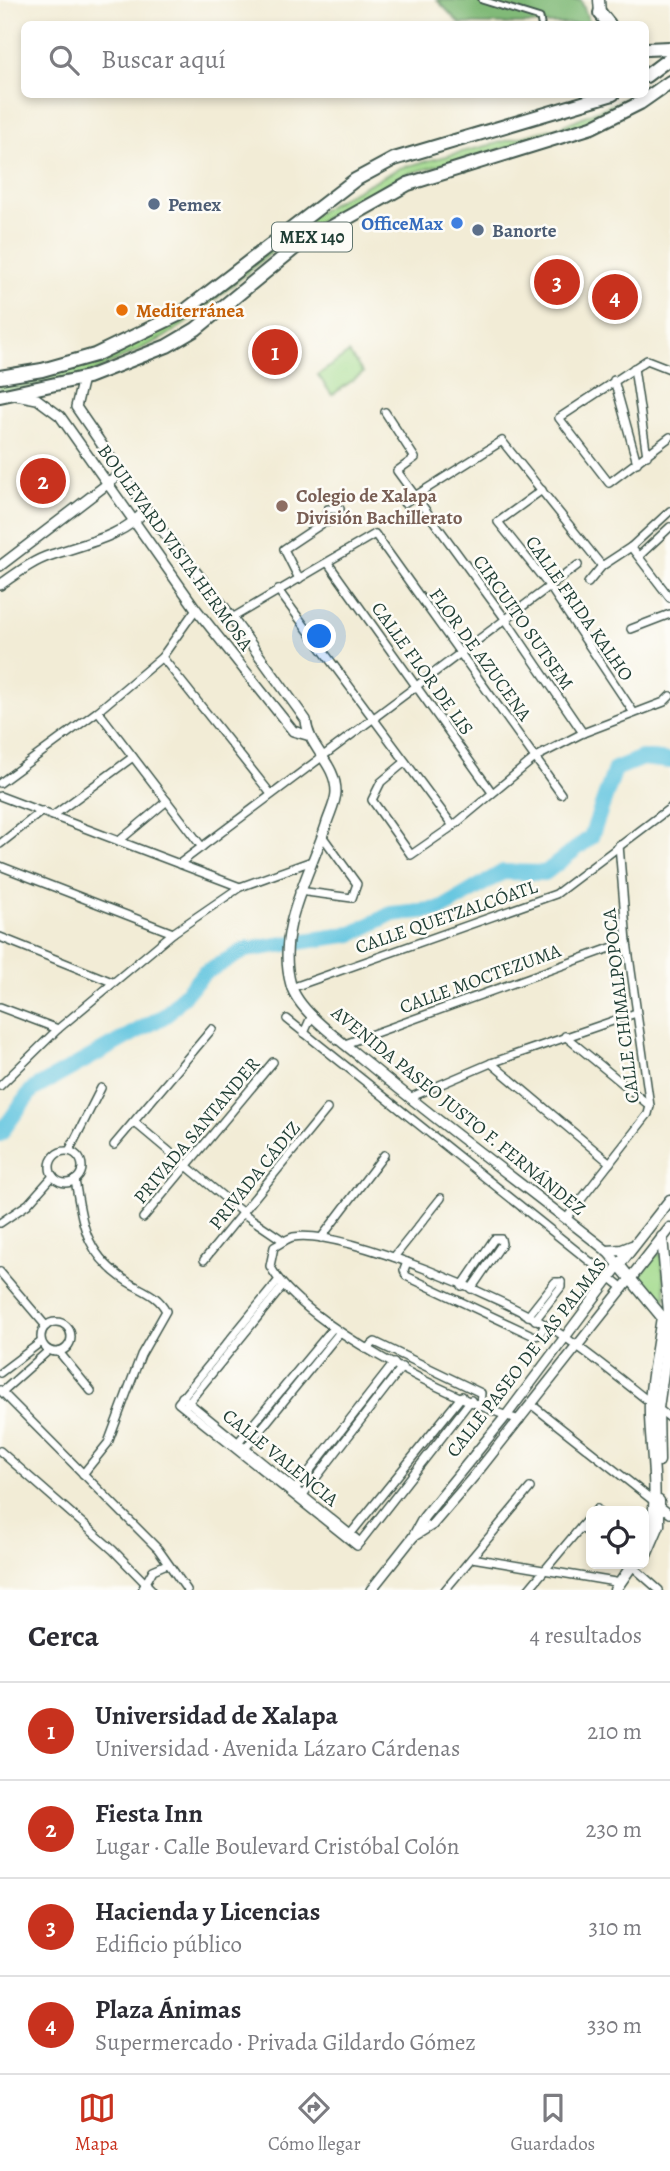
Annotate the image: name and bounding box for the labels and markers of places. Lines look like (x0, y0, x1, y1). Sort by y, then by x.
place label: Pemex (168, 192, 222, 218)
marker: Pemex (146, 196, 162, 212)
place label: OfficeMax (361, 211, 444, 237)
marker: OfficeMax (449, 215, 465, 231)
place label: Banorte (492, 218, 557, 244)
marker: Banorte (470, 222, 486, 238)
pin: 3 (534, 256, 580, 308)
pin: 4 (592, 271, 638, 323)
place label: Mediterránea (136, 298, 245, 324)
marker: Mediterránea (114, 302, 130, 318)
pin: 1 (252, 326, 298, 378)
pin: 2 (20, 455, 66, 507)
place label: Colegio de Xalapa División Bachillerato (296, 483, 463, 531)
marker: Colegio de Xalapa División Bachillerato (274, 498, 290, 514)

